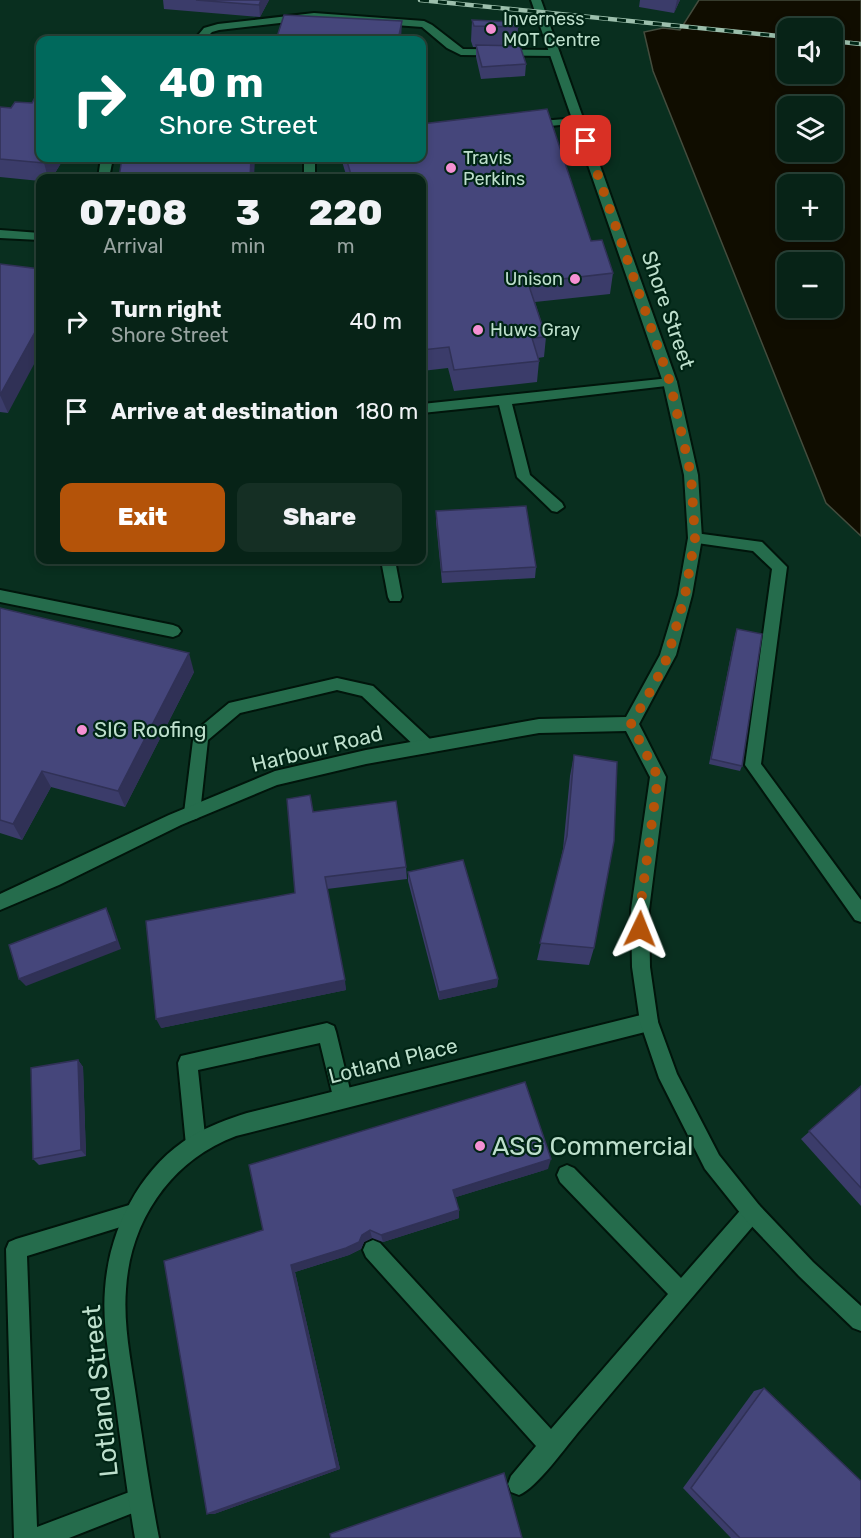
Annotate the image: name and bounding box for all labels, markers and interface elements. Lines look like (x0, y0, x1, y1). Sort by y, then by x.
place label: Inverness MOT Centre (503, 8, 600, 51)
map controls (777, 18, 843, 318)
button: sound (777, 18, 843, 84)
marker: Inverness MOT Centre (484, 22, 498, 36)
text: 40 m (159, 58, 264, 108)
icon: right (60, 60, 138, 138)
button: layers (777, 96, 843, 162)
text: Shore Street (159, 109, 318, 141)
pin (560, 115, 611, 166)
icon: arrive (569, 124, 602, 157)
place label: Travis Perkins (463, 147, 525, 190)
marker: Travis Perkins (444, 161, 458, 175)
button: + (777, 174, 843, 240)
text: 07:08 (79, 191, 187, 234)
text: 3 (236, 191, 260, 234)
text: 220 (309, 191, 383, 234)
text: Arrival (103, 234, 163, 258)
text: min (231, 234, 265, 258)
text: m (337, 234, 355, 258)
street label: Shore Street (637, 247, 700, 372)
button: − (777, 252, 843, 318)
place label: Unison (505, 268, 563, 290)
marker: Unison (568, 272, 582, 286)
text: Turn right (111, 296, 221, 323)
icon: right (60, 305, 93, 338)
text: 40 m (349, 308, 402, 335)
place label: Huws Gray (490, 319, 580, 341)
text: Shore Street (111, 323, 228, 347)
marker: Huws Gray (471, 323, 485, 337)
icon: arrive (60, 395, 93, 428)
text: Arrive at destination (111, 398, 338, 425)
text: 180 m (356, 398, 418, 425)
button: Exit (60, 483, 225, 552)
button: Share (237, 483, 402, 552)
place label: SIG Roofing (94, 717, 207, 742)
street label: Harbour Road (249, 720, 385, 777)
marker: SIG Roofing (75, 723, 89, 737)
position arrow (608, 897, 672, 961)
street label: Lotland Place (326, 1032, 460, 1089)
place label: ASG Commercial (492, 1131, 693, 1162)
marker: ASG Commercial (473, 1139, 487, 1153)
street label: Lotland Street (76, 1303, 125, 1478)

